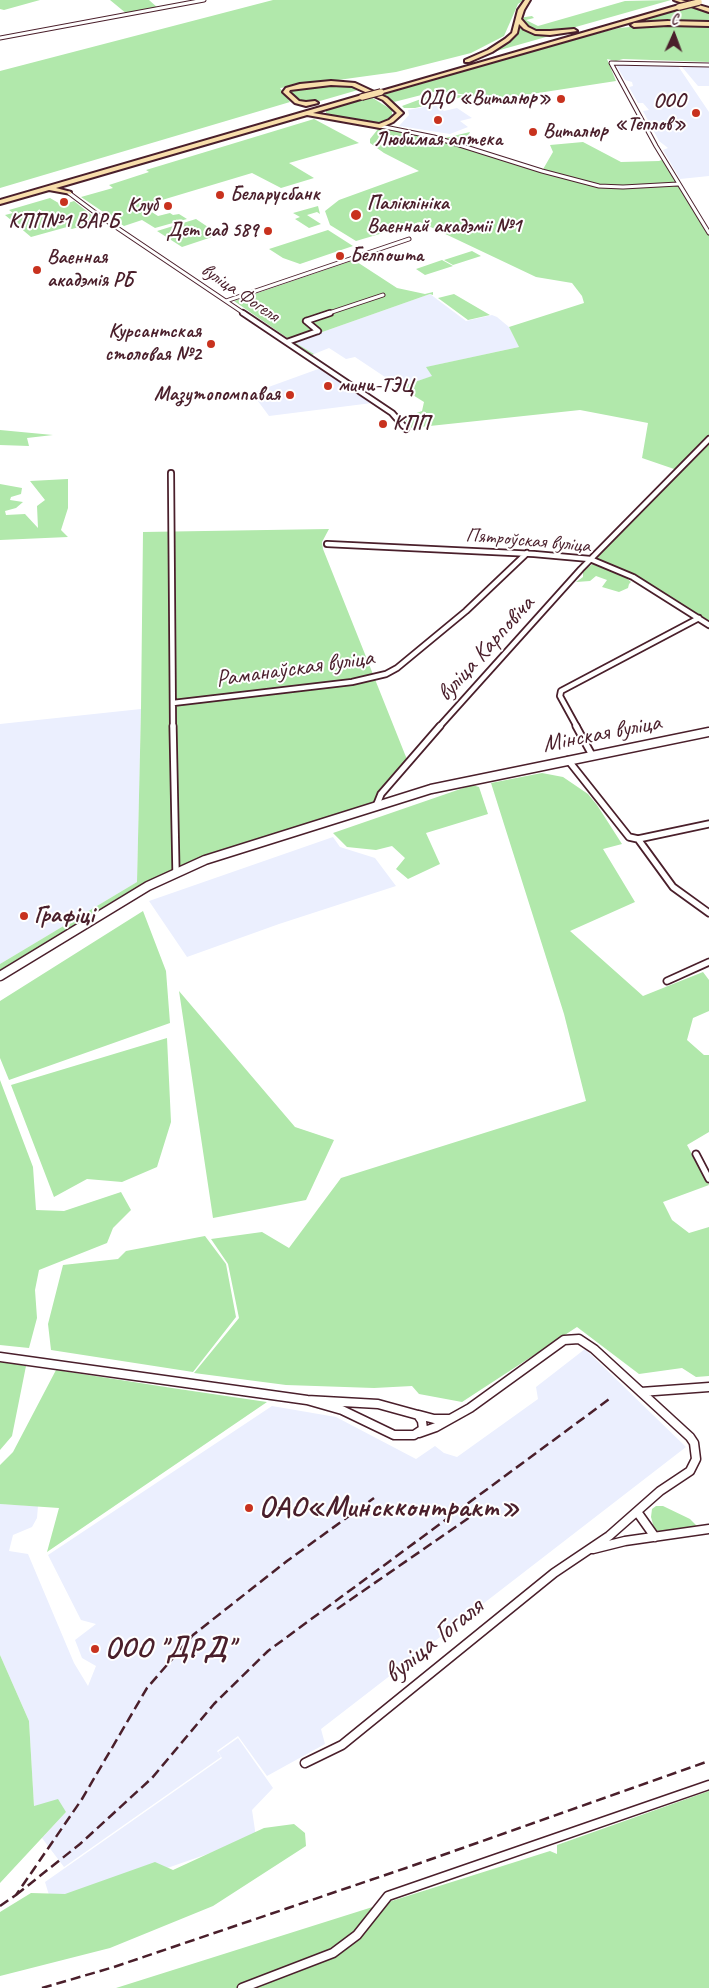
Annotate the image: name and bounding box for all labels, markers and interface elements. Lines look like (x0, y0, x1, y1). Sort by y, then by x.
north arrow (649, 10, 699, 60)
text: С (671, 11, 678, 28)
place label: ОДО «Виталюр» (419, 87, 551, 111)
place label: ООО «Теплов» (614, 90, 686, 137)
marker: ОДО «Виталюр» (555, 93, 567, 105)
marker: ООО «Теплов» (690, 107, 702, 119)
marker: Любимая аптека (432, 114, 444, 126)
place label: Виталюр (543, 120, 608, 144)
marker: Виталюр (527, 126, 539, 138)
place label: Любимая аптека (374, 128, 502, 152)
place label: Беларусбанк (230, 183, 320, 207)
marker: Беларусбанк (214, 189, 226, 201)
place label: Паліклініка Ваеннай акадэміі №1 (367, 192, 521, 239)
place label: Клуб (127, 194, 158, 218)
marker: КПП№1 ВАРБ (58, 196, 70, 208)
marker: Клуб (162, 200, 174, 212)
marker: Паліклініка Ваеннай акадэміі №1 (349, 208, 363, 222)
place label: КПП№1 ВАРБ (9, 210, 119, 234)
place label: Дет сад 589 (166, 219, 258, 243)
marker: Дет сад 589 (262, 225, 274, 237)
place label: Белпошта (350, 244, 423, 268)
place label: Ваенная акадэмія РБ (47, 246, 134, 293)
marker: Белпошта (334, 250, 346, 262)
street label: вуліца Фогеля (196, 258, 284, 328)
marker: Ваенная акадэмія РБ (31, 264, 43, 276)
place label: Курсантская столовая №2 (105, 320, 201, 367)
marker: Курсантская столовая №2 (205, 338, 217, 350)
place label: мини-ТЭЦ (338, 374, 414, 398)
marker: мини-ТЭЦ (322, 380, 334, 392)
place label: Мазутопомпавая (154, 383, 280, 407)
marker: Мазутопомпавая (284, 389, 296, 401)
place label: КПП (393, 412, 430, 436)
marker: КПП (377, 418, 389, 430)
street label: Пятроўская вуліца (465, 524, 591, 558)
street label: вуліца Карповіча (431, 590, 541, 708)
street label: Раманаўская вуліца (214, 644, 376, 694)
street label: Мінская вуліца (540, 708, 664, 760)
place label: Графіці (34, 902, 94, 930)
marker: Графіці (18, 910, 30, 922)
place label: ОАО«Минскконтракт» (259, 1491, 520, 1525)
marker: ОАО«Минскконтракт» (243, 1502, 255, 1514)
street label: вуліца Гогаля (377, 1590, 491, 1692)
place label: ООО "ДРД" (105, 1632, 234, 1666)
marker: ООО "ДРД" (89, 1643, 101, 1655)

